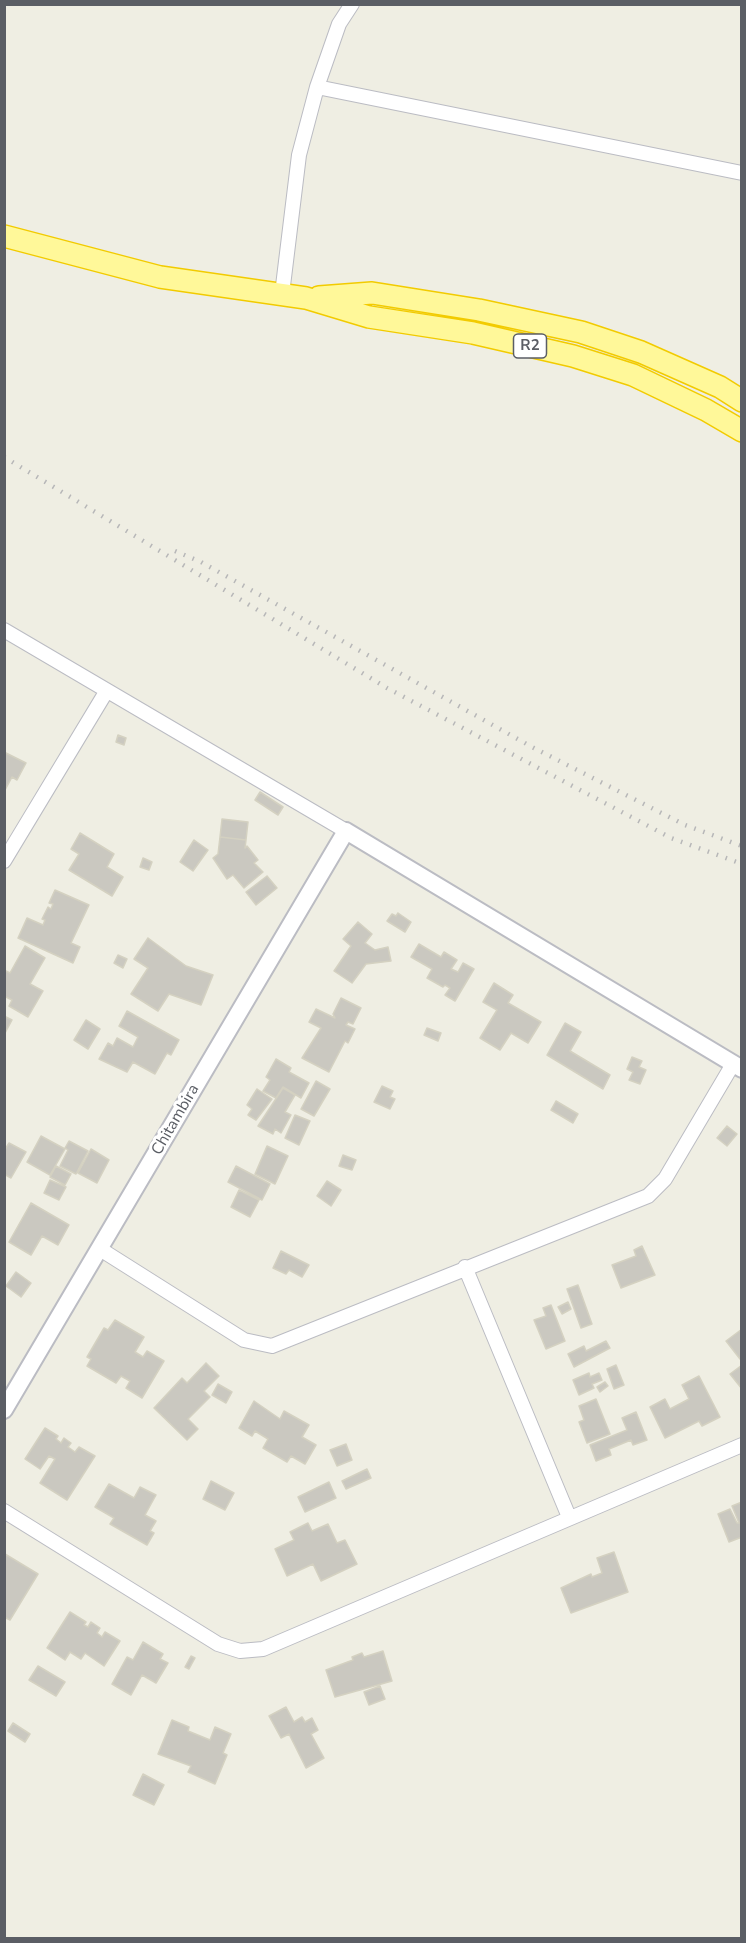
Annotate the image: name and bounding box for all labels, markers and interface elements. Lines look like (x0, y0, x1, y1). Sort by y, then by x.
road number: R2 (514, 334, 546, 358)
street label: Chitambira (148, 1081, 204, 1159)

